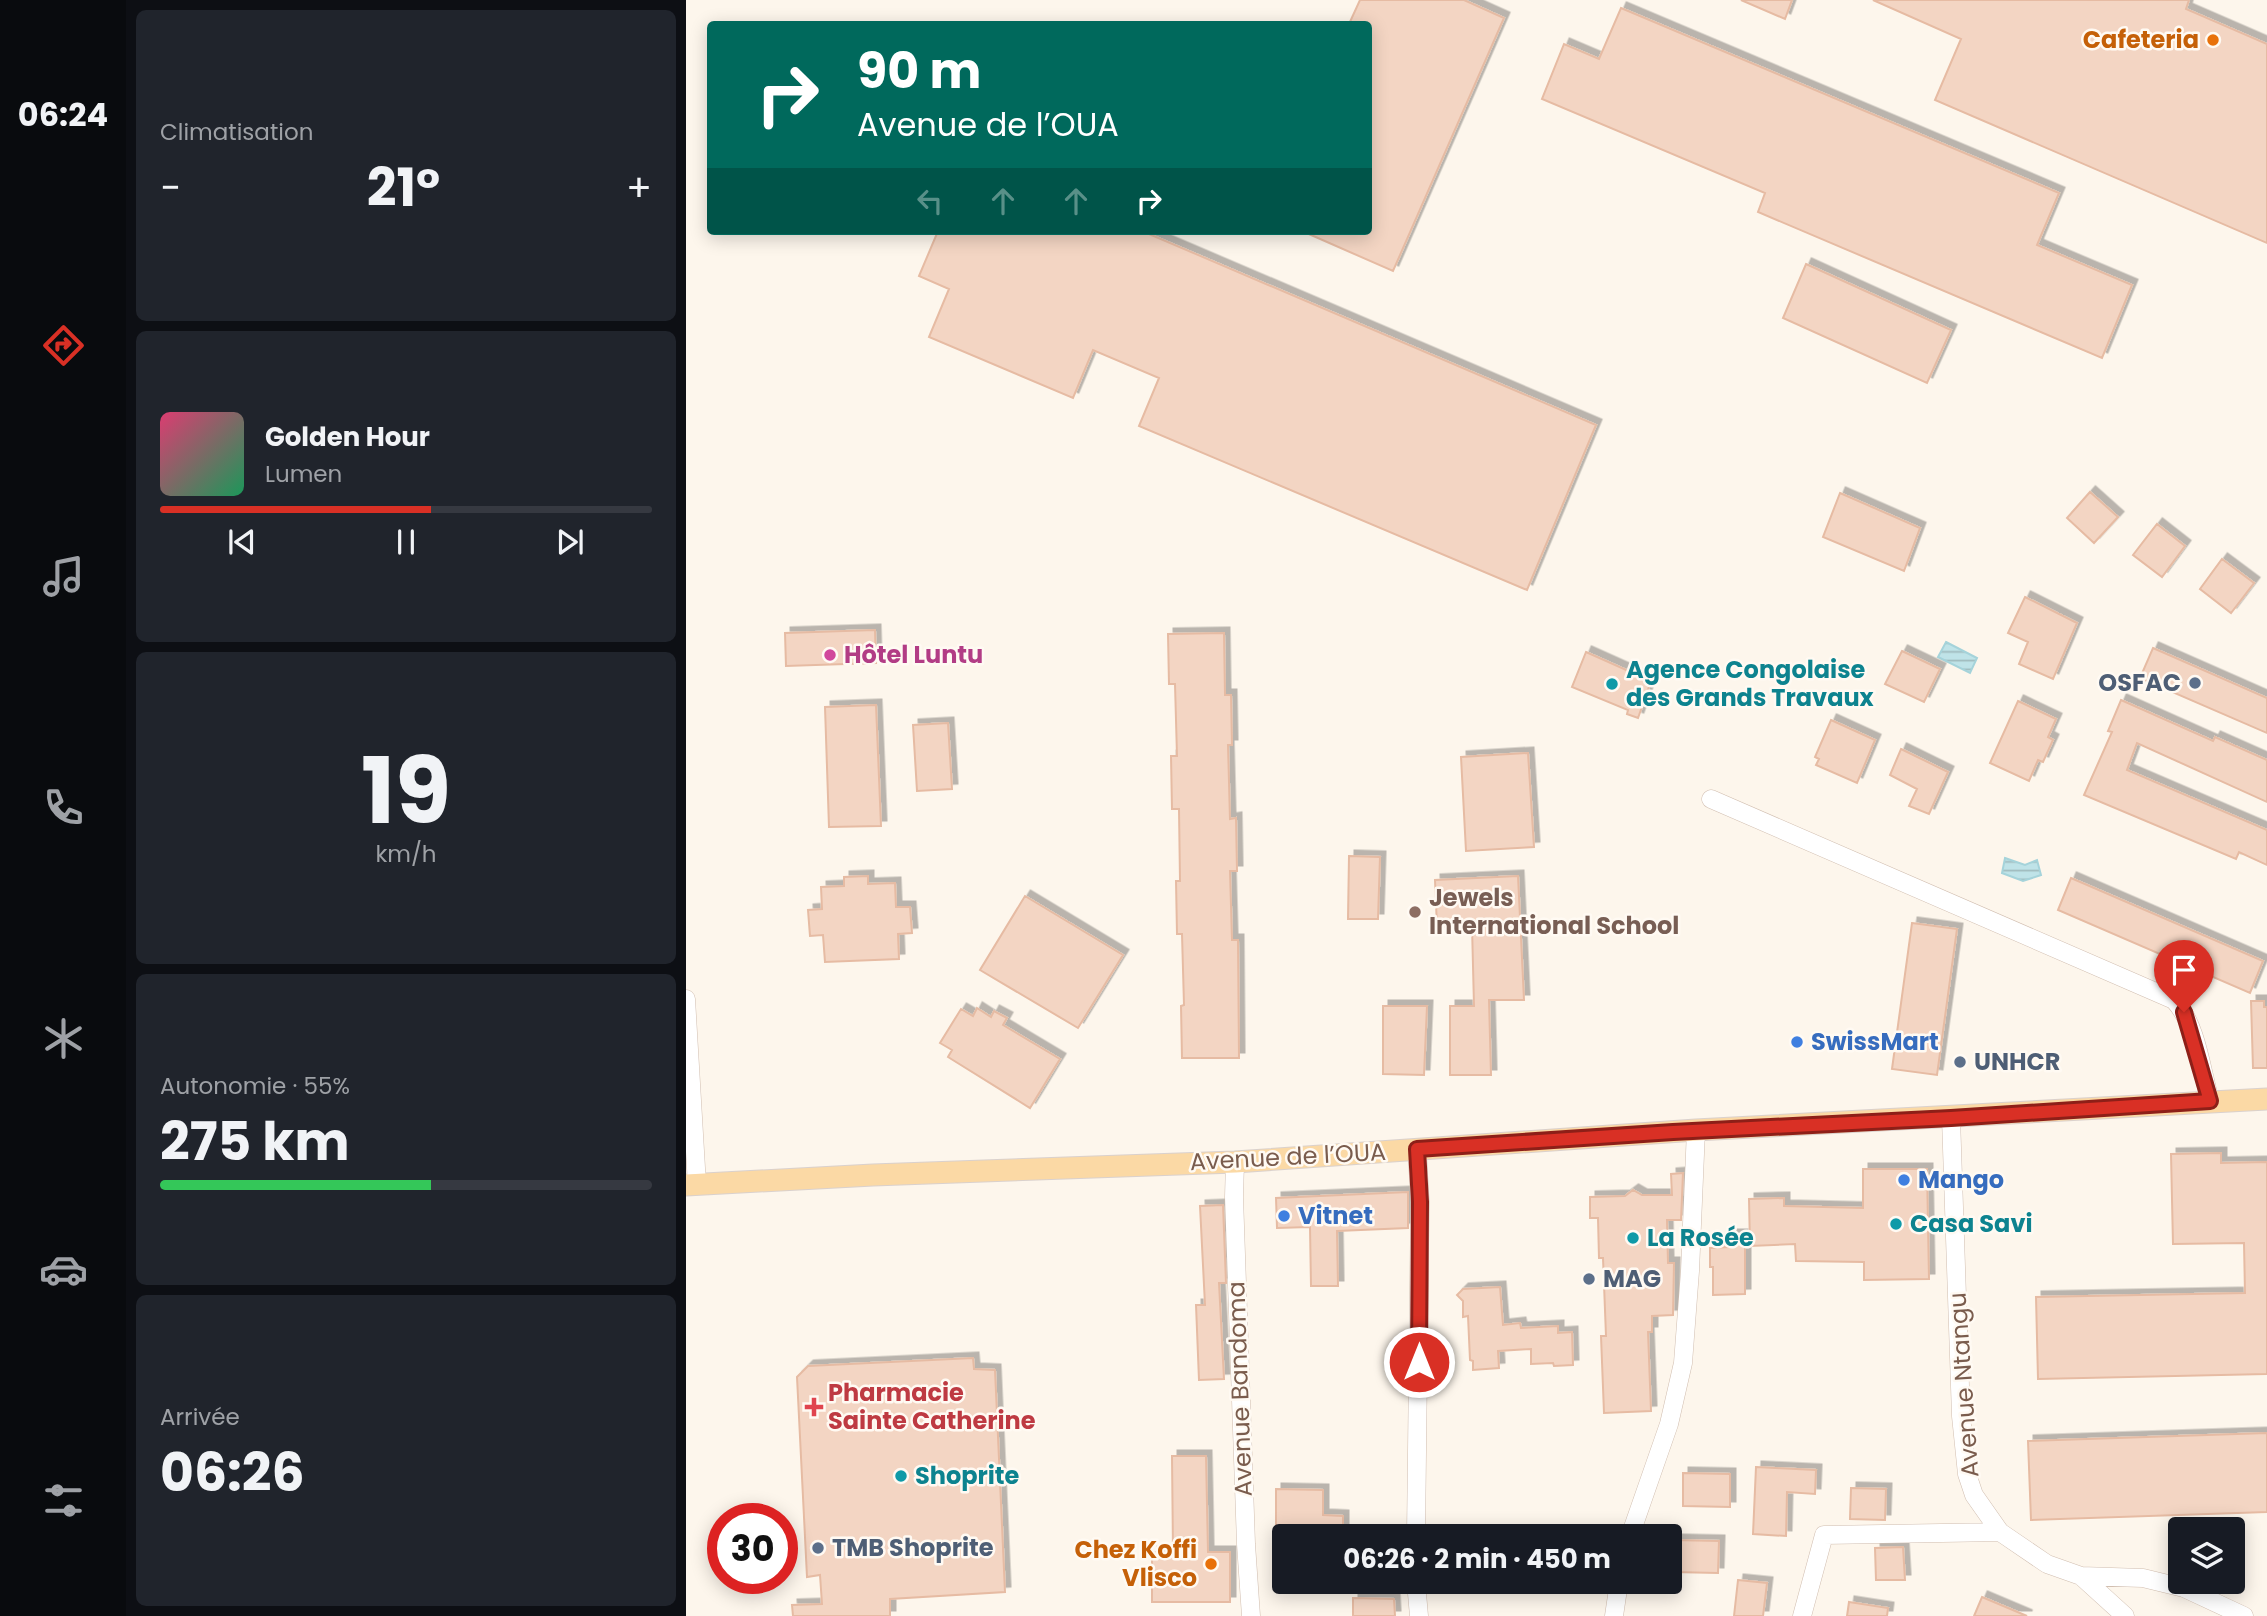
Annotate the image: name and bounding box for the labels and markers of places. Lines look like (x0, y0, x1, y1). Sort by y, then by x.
place label: Cafeteria (2083, 23, 2199, 56)
marker: Cafeteria (2205, 32, 2221, 48)
place label: Hôtel Luntu (844, 638, 983, 671)
marker: Hôtel Luntu (822, 647, 838, 663)
place label: Agence Congolaise des Grands Travaux (1626, 653, 1875, 714)
place label: OSFAC (2098, 666, 2181, 699)
marker: OSFAC (2187, 675, 2203, 691)
marker: Agence Congolaise des Grands Travaux (1604, 676, 1620, 692)
place label: Jewels International School (1429, 881, 1679, 942)
marker: Jewels International School (1407, 904, 1423, 920)
pin (2154, 940, 2214, 1012)
place label: SwissMart (1811, 1025, 1939, 1058)
marker: SwissMart (1789, 1034, 1805, 1050)
place label: UNHCR (1974, 1045, 2060, 1078)
marker: UNHCR (1952, 1054, 1968, 1070)
place label: Mango (1918, 1163, 2004, 1196)
marker: Mango (1896, 1172, 1912, 1188)
place label: Vitnet (1298, 1199, 1373, 1232)
place label: Casa Savi (1910, 1207, 2033, 1240)
marker: Vitnet (1276, 1208, 1292, 1224)
marker: Casa Savi (1888, 1216, 1904, 1232)
place label: La Rosée (1647, 1221, 1754, 1254)
marker: La Rosée (1625, 1230, 1641, 1246)
place label: MAG (1603, 1262, 1661, 1295)
marker: MAG (1581, 1271, 1597, 1287)
place label: Pharmacie Sainte Catherine (828, 1376, 1036, 1437)
marker: Pharmacie Sainte Catherine (806, 1399, 822, 1415)
place label: Shoprite (915, 1459, 1020, 1492)
marker: Shoprite (893, 1468, 909, 1484)
place label: TMB Shoprite (832, 1531, 994, 1564)
place label: Chez Koffi Vlisco (1074, 1533, 1197, 1594)
marker: TMB Shoprite (810, 1540, 826, 1556)
marker: Chez Koffi Vlisco (1203, 1556, 1219, 1572)

